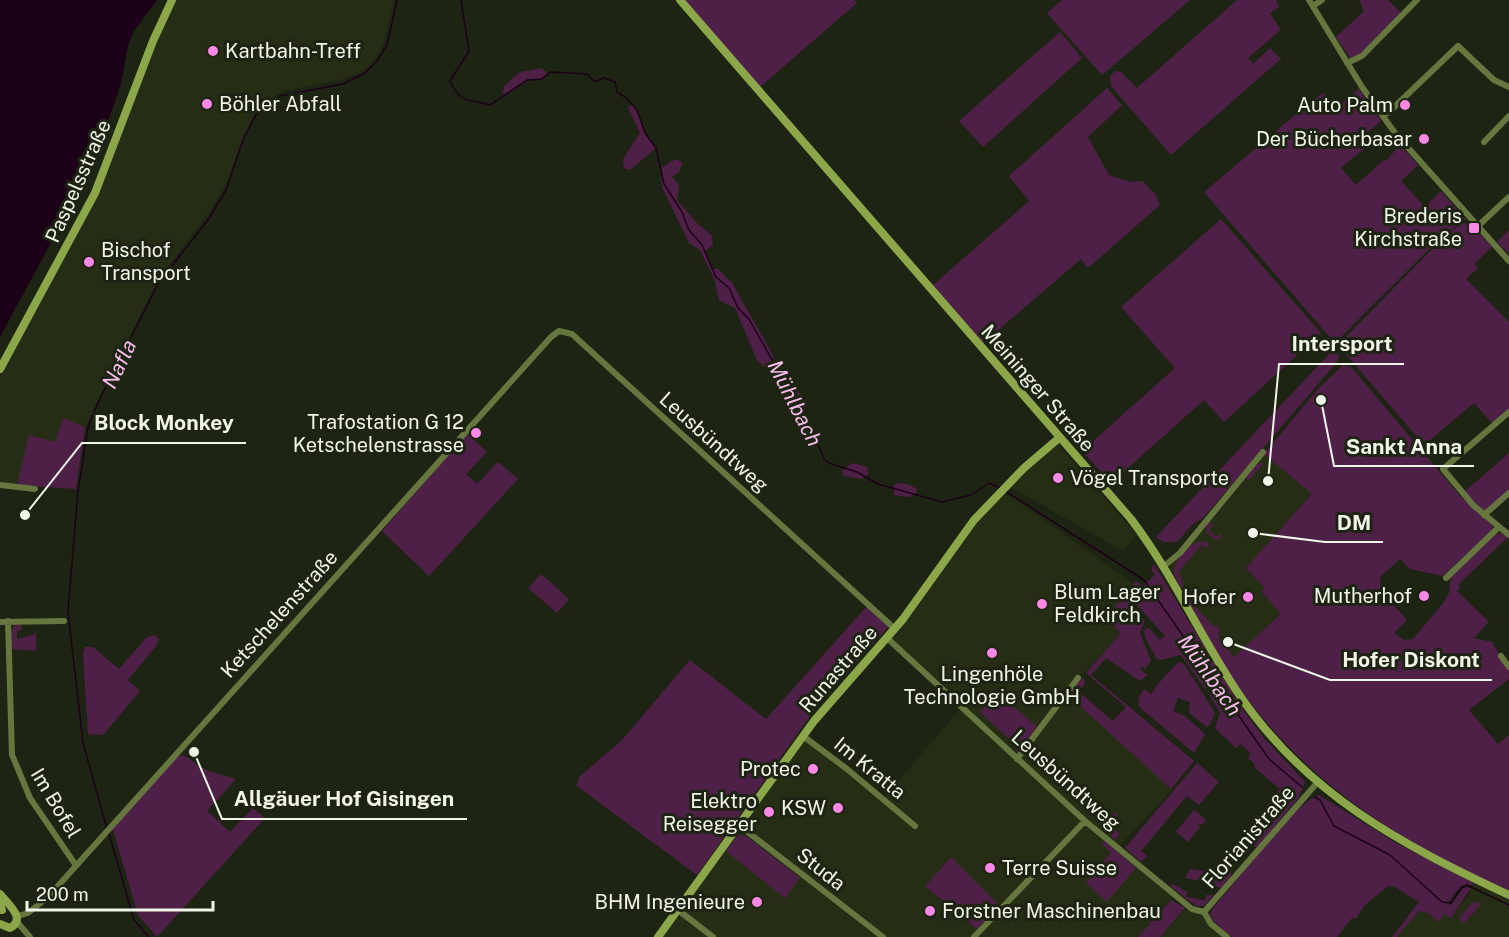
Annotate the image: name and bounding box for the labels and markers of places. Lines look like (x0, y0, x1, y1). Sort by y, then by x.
place label: Kartbahn-Treff (225, 39, 361, 63)
marker: Kartbahn-Treff (206, 44, 220, 58)
place label: Böhler Abfall (219, 92, 342, 116)
place label: Auto Palm (1297, 93, 1393, 117)
marker: Böhler Abfall (200, 97, 214, 111)
marker: Auto Palm (1398, 98, 1412, 112)
place label: Der Bücherbasar (1256, 127, 1412, 151)
marker: Der Bücherbasar (1417, 132, 1431, 146)
place label: Brederis Kirchstraße (1354, 204, 1462, 251)
marker: Brederis Kirchstraße (1467, 221, 1481, 235)
place label: Bischof Transport (101, 238, 191, 285)
marker: Bischof Transport (82, 255, 96, 269)
callout: Intersport (1279, 325, 1404, 364)
callout: Block Monkey (82, 404, 246, 443)
place label: Trafostation G 12 Ketschelenstrasse (293, 410, 464, 457)
marker: Trafostation G 12 Ketschelenstrasse (469, 426, 483, 440)
callout: Sankt Anna (1334, 427, 1474, 466)
place label: Vögel Transporte (1070, 466, 1229, 490)
marker: Vögel Transporte (1051, 471, 1065, 485)
callout: DM (1325, 503, 1383, 542)
place label: Blum Lager Feldkirch (1054, 580, 1161, 627)
place label: Mutherhof (1314, 584, 1412, 608)
place label: Hofer (1183, 585, 1236, 609)
marker: Mutherhof (1417, 589, 1431, 603)
marker: Hofer (1241, 590, 1255, 604)
marker: Blum Lager Feldkirch (1035, 597, 1049, 611)
callout: Hofer Diskont (1330, 641, 1492, 680)
marker: Lingenhöle Technologie GmbH (985, 646, 999, 660)
place label: Lingenhöle Technologie GmbH (904, 662, 1080, 709)
place label: Protec (740, 757, 801, 781)
marker: Protec (806, 762, 820, 776)
callout: Allgäuer Hof Gisingen (222, 780, 467, 819)
place label: Elektro Reisegger (663, 789, 757, 836)
place label: KSW (781, 796, 826, 820)
marker: KSW (831, 801, 845, 815)
marker: Elektro Reisegger (762, 805, 776, 819)
place label: Terre Suisse (1002, 856, 1117, 880)
marker: Terre Suisse (983, 861, 997, 875)
place label: BHM Ingenieure (594, 890, 745, 914)
marker: BHM Ingenieure (750, 895, 764, 909)
place label: Forstner Maschinenbau (942, 899, 1161, 923)
marker: Forstner Maschinenbau (923, 904, 937, 918)

